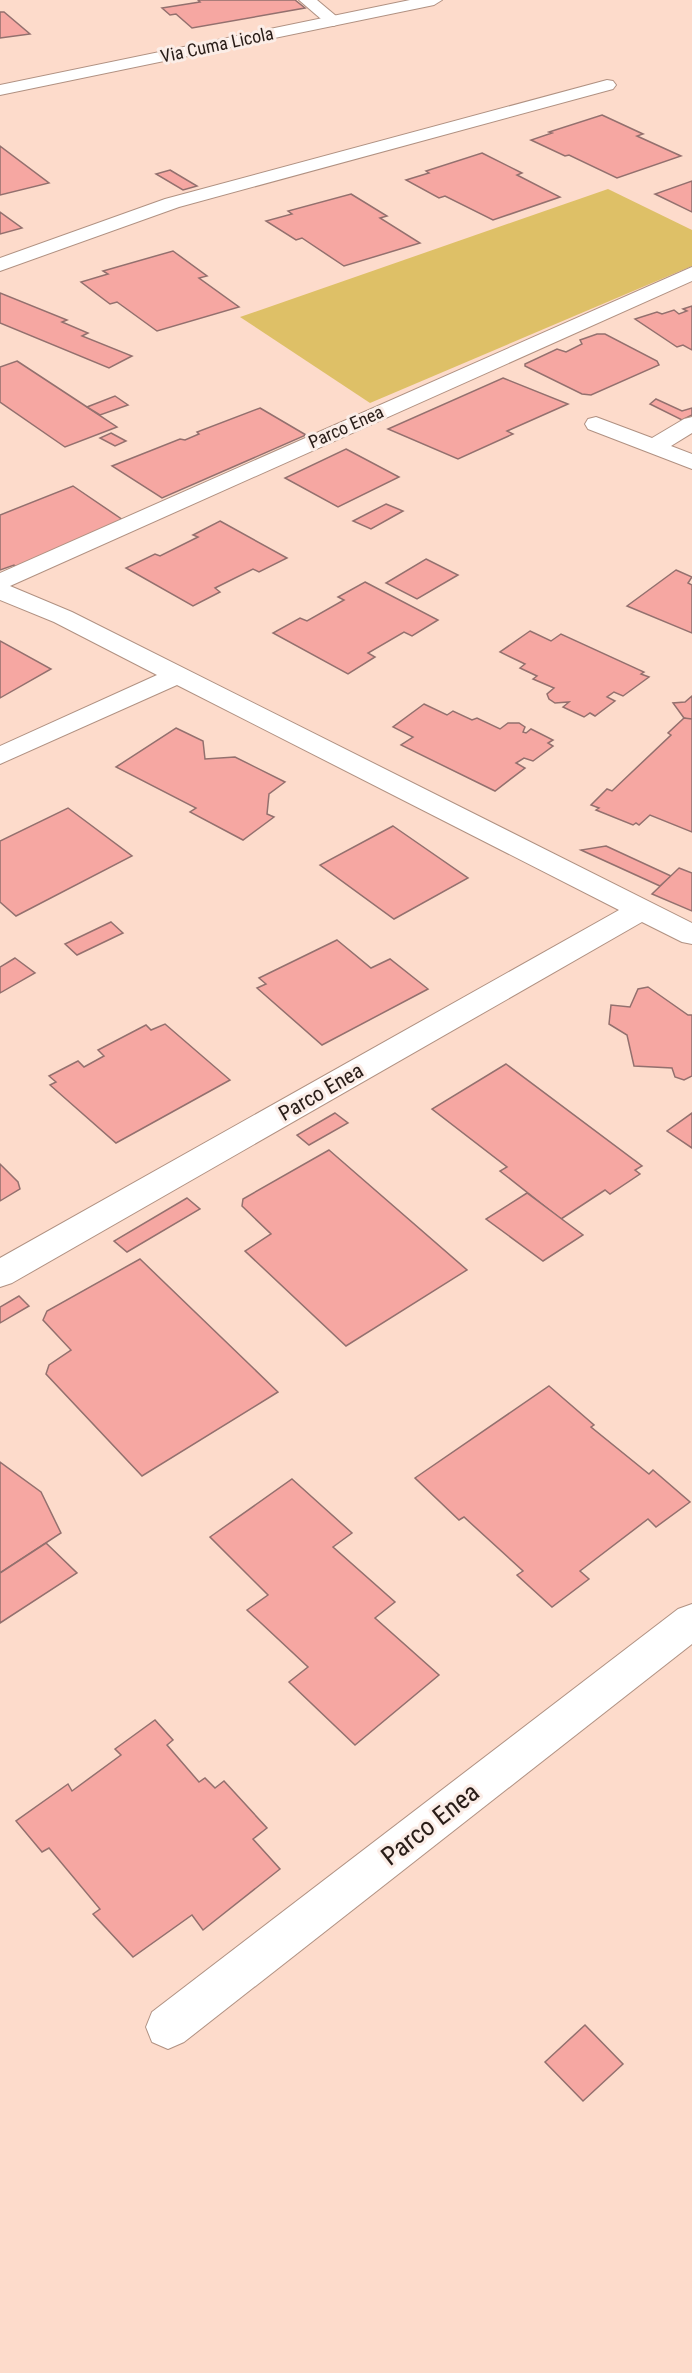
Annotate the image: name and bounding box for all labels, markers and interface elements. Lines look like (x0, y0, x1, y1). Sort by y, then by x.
street label: Via Cuma Licola (158, 22, 275, 67)
street label: Parco Enea (305, 401, 387, 452)
street label: Parco Enea (275, 1058, 367, 1126)
street label: Parco Enea (375, 1777, 485, 1871)

